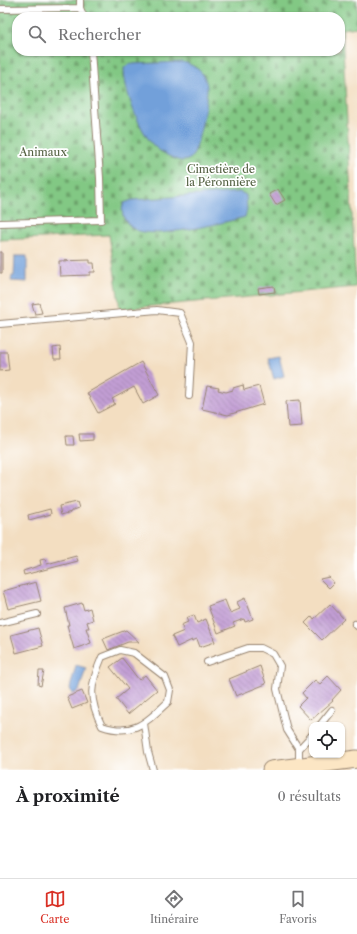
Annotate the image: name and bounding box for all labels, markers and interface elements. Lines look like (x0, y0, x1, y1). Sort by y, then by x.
search box (12, 12, 345, 56)
icon: search (26, 23, 48, 45)
text: Rechercher (58, 25, 141, 44)
park label: Animaux (18, 145, 67, 159)
park label: Cimetière de la Péronnière (186, 162, 256, 189)
map controls (309, 722, 345, 758)
button: locate (309, 722, 345, 758)
text: À proximité (16, 786, 120, 806)
text: 0 résultats (277, 788, 341, 804)
tab: Carte (40, 888, 69, 926)
tab: Itinéraire (150, 888, 199, 926)
tab: Favoris (279, 888, 317, 926)

